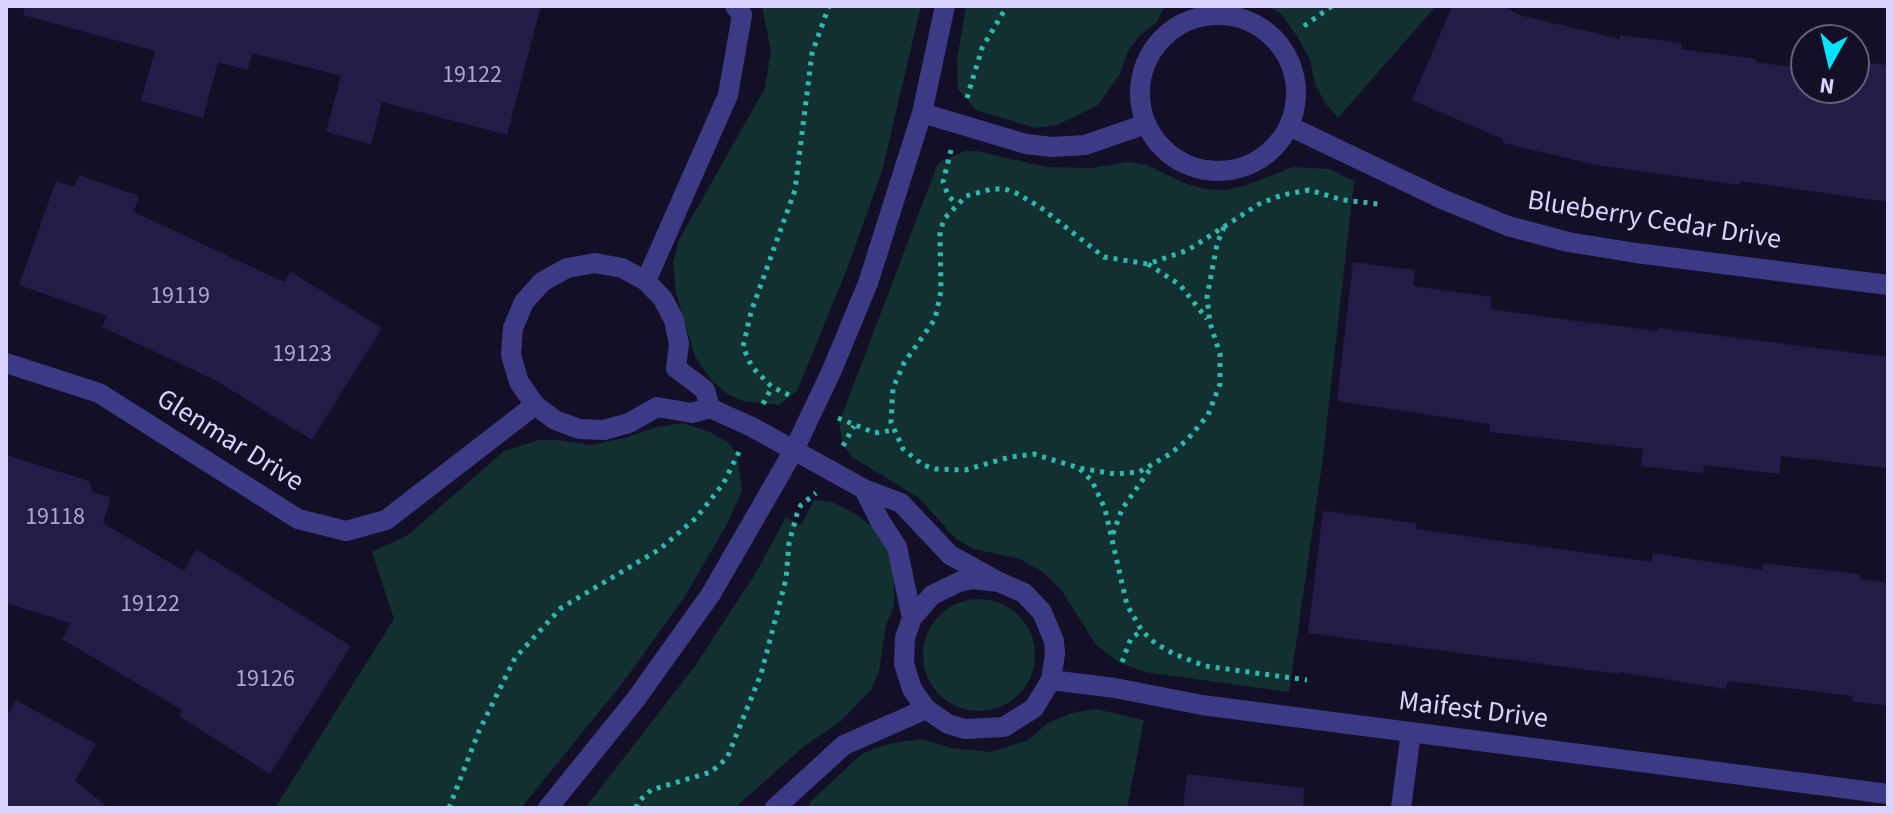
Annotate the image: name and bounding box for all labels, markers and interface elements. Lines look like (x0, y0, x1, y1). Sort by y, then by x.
north arrow (1790, 24, 1870, 104)
house number: 19122 (442, 63, 502, 91)
text: N (1817, 69, 1836, 103)
street label: Blueberry Cedar Drive (1525, 185, 1783, 259)
house number: 19119 (150, 284, 210, 312)
house number: 19123 (272, 342, 332, 370)
street label: Glenmar Drive (149, 384, 309, 500)
house number: 19118 (25, 505, 85, 533)
house number: 19122 (120, 592, 180, 620)
house number: 19126 (235, 667, 295, 695)
street label: Maifest Drive (1396, 686, 1550, 738)

